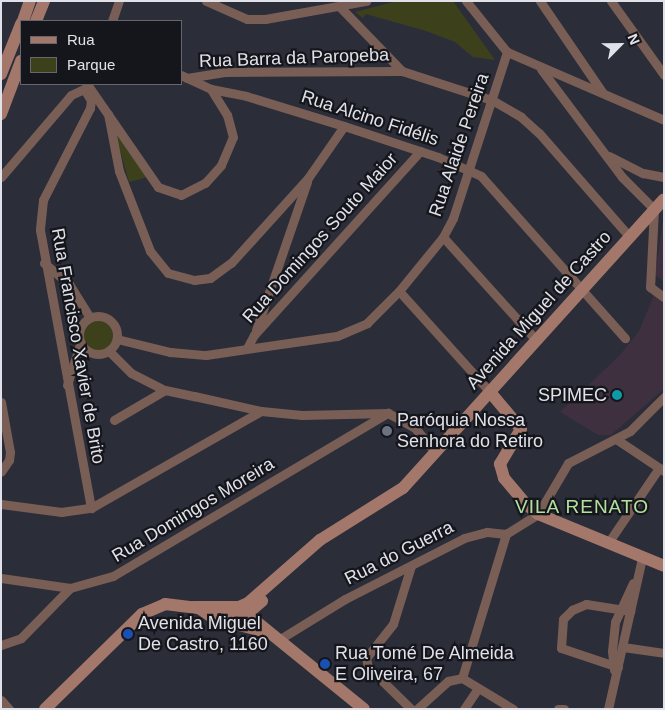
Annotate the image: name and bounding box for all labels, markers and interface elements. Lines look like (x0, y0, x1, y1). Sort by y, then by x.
legend (20, 20, 182, 85)
north arrow (595, 20, 645, 70)
text: Rua (67, 31, 95, 48)
text: N (624, 31, 643, 47)
street label: Rua Barra da Paropeba (199, 44, 389, 72)
text: Parque (67, 56, 115, 73)
street label: Rua Alaide Pereira (424, 70, 494, 220)
street label: Rua Alcino Fidélis (298, 85, 442, 151)
street label: Rua Domingos Souto Maior (238, 149, 402, 327)
street label: Rua Francisco Xavier de Brito (47, 226, 109, 466)
street label: Avenida Miguel de Castro (462, 226, 616, 394)
place label: SPIMEC (538, 384, 607, 406)
marker: SPIMEC (611, 389, 623, 401)
place label: Paróquia Nossa Senhora do Retiro (397, 410, 543, 452)
marker: Paróquia Nossa Senhora do Retiro (381, 425, 393, 437)
street label: Rua Domingos Moreira (108, 453, 278, 567)
district label: VILA RENATO (513, 496, 651, 518)
street label: Rua do Guerra (341, 516, 457, 590)
place label: Avenida Miguel De Castro, 1160 (138, 613, 268, 656)
marker: Avenida Miguel De Castro, 1160 (122, 628, 134, 640)
place label: Rua Tomé De Almeida E Oliveira, 67 (335, 643, 515, 686)
marker: Rua Tomé De Almeida E Oliveira, 67 (319, 658, 331, 670)

